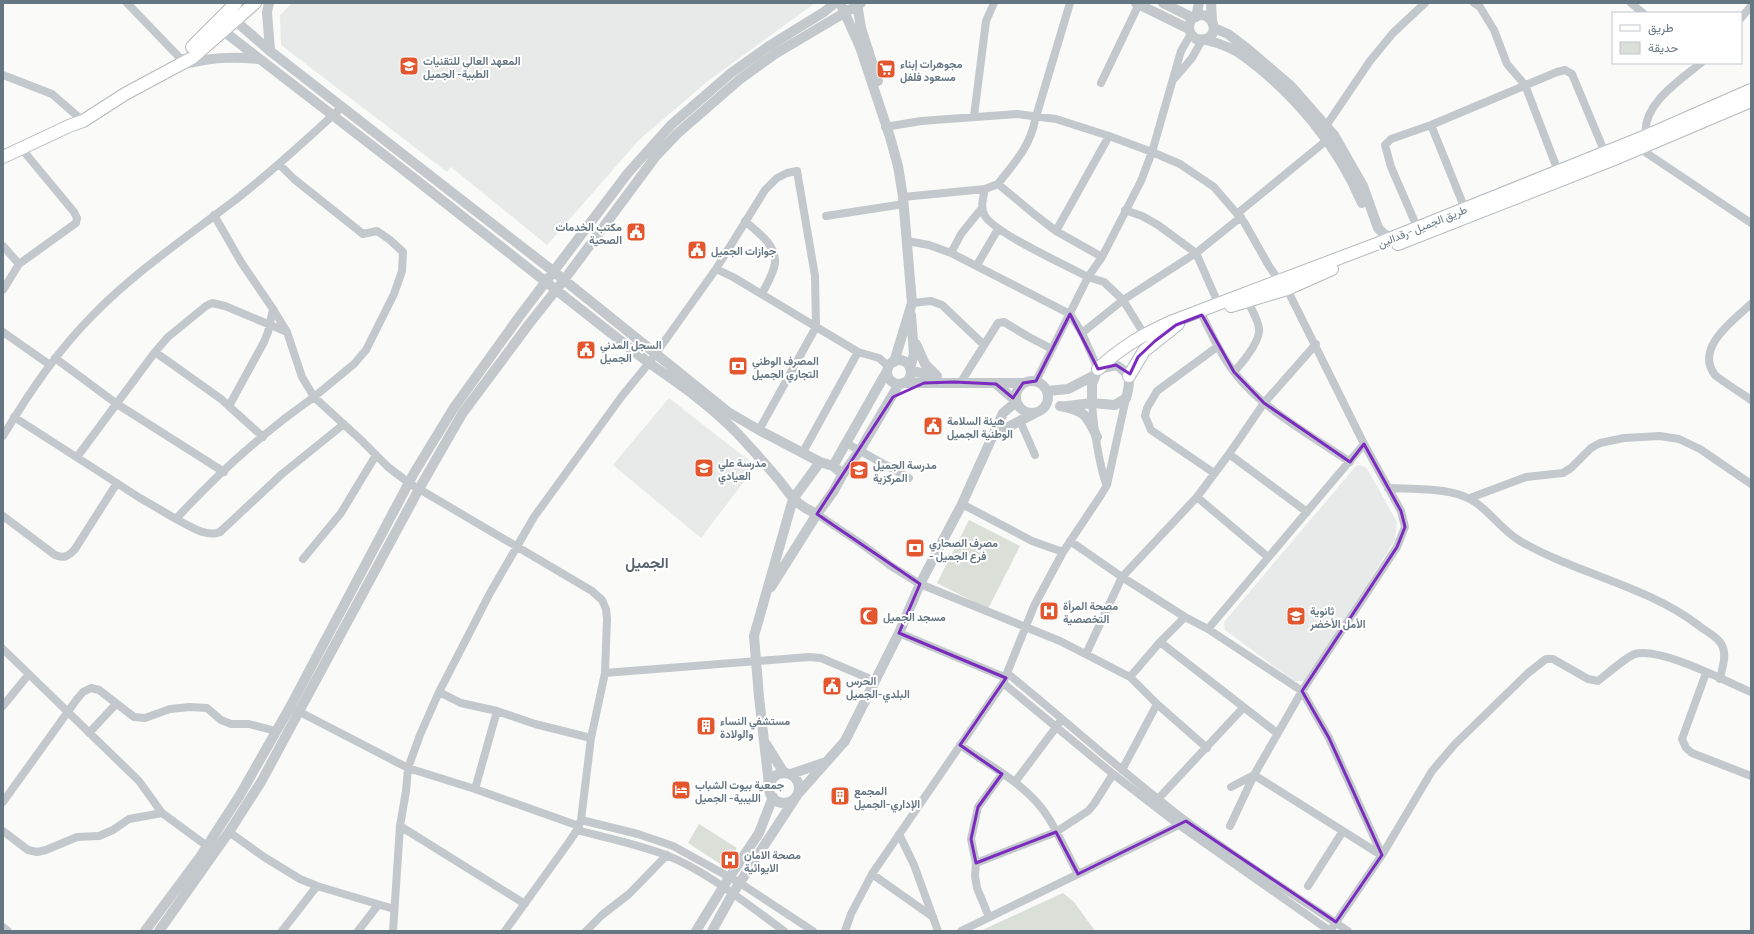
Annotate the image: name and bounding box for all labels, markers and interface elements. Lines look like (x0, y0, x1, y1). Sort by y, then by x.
legend (1612, 12, 1742, 64)
text: طريق (1648, 19, 1674, 36)
text: حديقة (1648, 39, 1678, 56)
place label: المعهد العالي للتقنيات الطبية- الجميل (423, 53, 521, 81)
school or university icon: المعهد العالي للتقنيات الطبية- الجميل (398, 55, 420, 77)
place label: مجوهرات إبناء مسعود فلفل (900, 56, 962, 84)
supermarket icon: مجوهرات إبناء مسعود فلفل (875, 58, 897, 80)
street label: طريق الجميل -رقدالين (1375, 201, 1469, 251)
place label: مكتب الخدمات الصحية (555, 219, 622, 247)
public building icon: مكتب الخدمات الصحية (625, 221, 647, 243)
public building icon: جوازات الجميل (686, 239, 708, 261)
place label: جوازات الجميل (711, 243, 777, 258)
place label: السجل المدني الجميل (600, 337, 662, 365)
public building icon: السجل المدني الجميل (575, 339, 597, 361)
place label: المصرف الوطني التجاري الجميل (752, 353, 819, 383)
bank icon: المصرف الوطني التجاري الجميل (727, 355, 749, 377)
place label: هيئة السلامة الوطنية الجميل (947, 413, 1013, 441)
public building icon: هيئة السلامة الوطنية الجميل (922, 415, 944, 437)
place label: مدرسة علي العيادي (718, 455, 767, 485)
school or university icon: مدرسة علي العيادي (693, 457, 715, 479)
place label: مدرسة الجميل المركزية (873, 457, 937, 485)
school or university icon: مدرسة الجميل المركزية (848, 459, 870, 481)
place label: مصرف الصحاري - فرع الجميل (929, 535, 998, 564)
bank icon: مصرف الصحاري - فرع الجميل (904, 537, 926, 559)
district label: الجميل (625, 552, 669, 573)
place label: مصحة المرأة التخصصية (1063, 598, 1118, 626)
hospital icon: مصحة المرأة التخصصية (1038, 600, 1060, 622)
place label: ثانوية الأمل الأخضر (1309, 603, 1366, 631)
mosque icon: مسجد الجميل (858, 605, 880, 627)
school or university icon: ثانوية الأمل الأخضر (1285, 605, 1307, 627)
place label: مسجد الجميل (883, 609, 946, 624)
place label: الحرس البلدي-الجميل (846, 673, 910, 703)
public building icon: الحرس البلدي-الجميل (821, 675, 843, 697)
place label: مستشفي النساء والولادة (720, 713, 790, 741)
building icon: مستشفي النساء والولادة (695, 715, 717, 737)
place label: جمعية بيوت الشباب الليبية- الجميل (695, 777, 785, 805)
hotel icon: جمعية بيوت الشباب الليبية- الجميل (670, 779, 692, 801)
place label: المجمع الإداري-الجميل (854, 783, 920, 813)
building icon: المجمع الإداري-الجميل (829, 785, 851, 807)
place label: مصحة الامان الايوائية (744, 847, 801, 875)
hospital icon: مصحة الامان الايوائية (719, 849, 741, 871)

